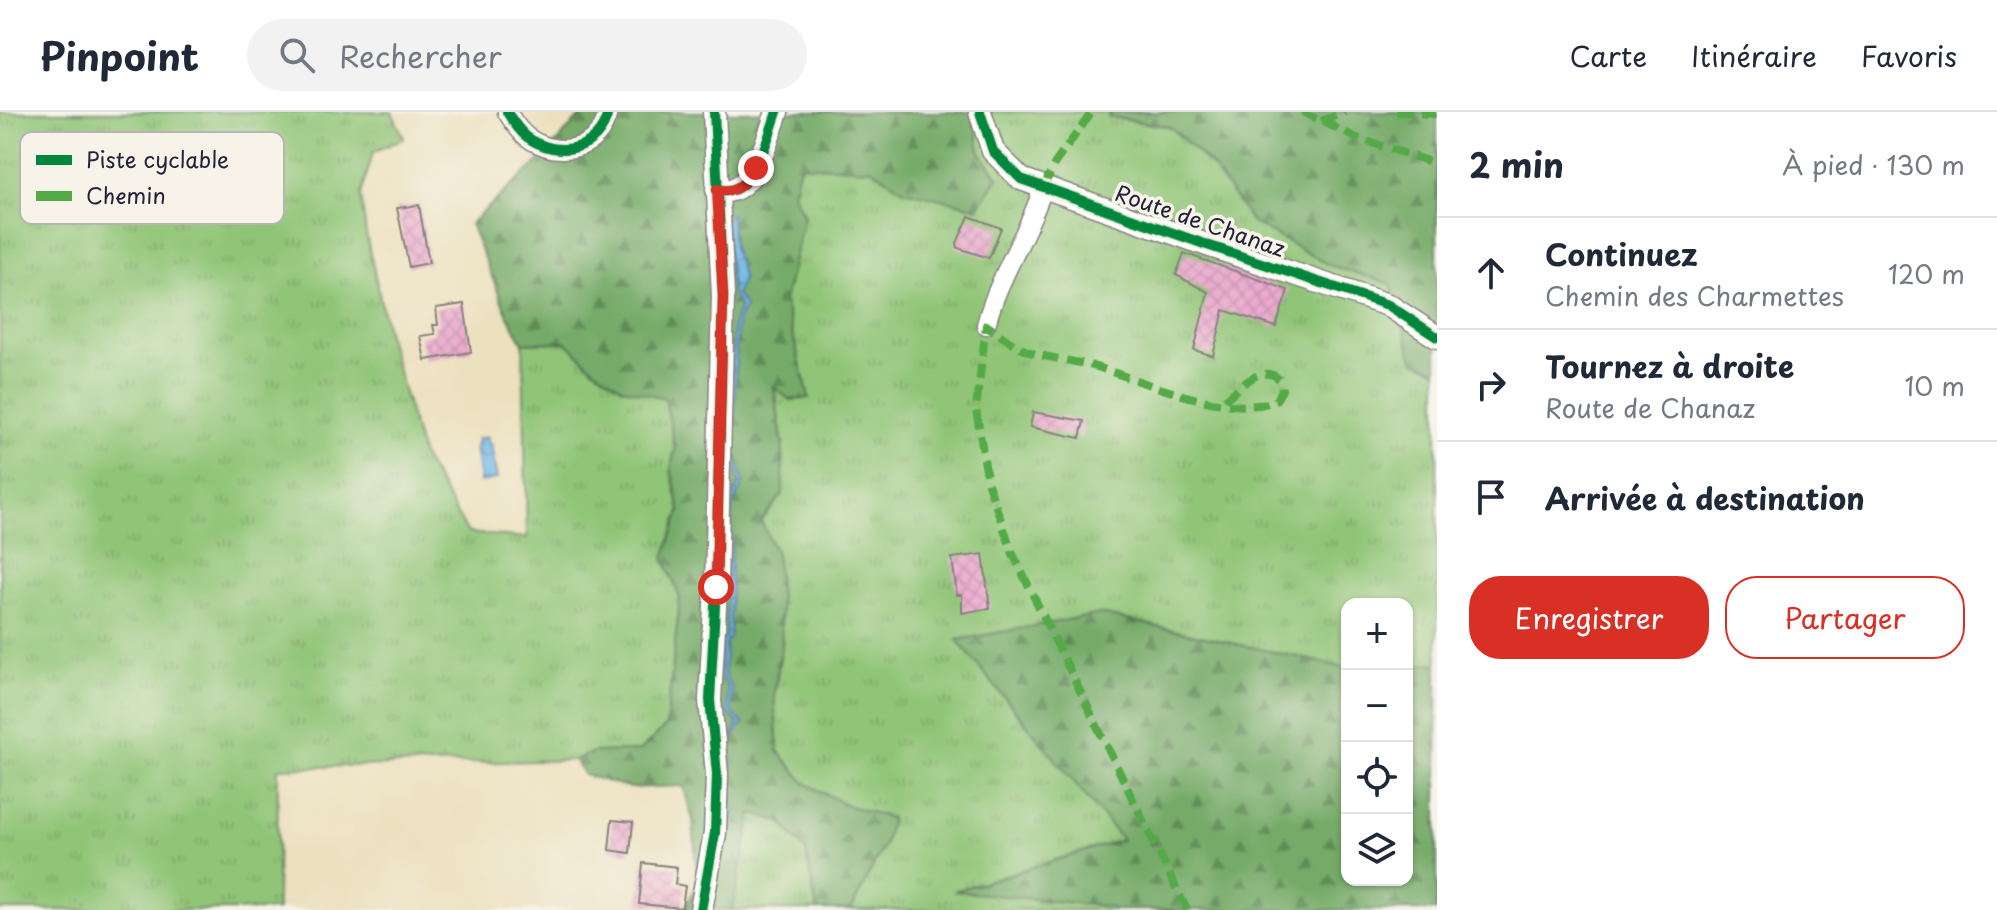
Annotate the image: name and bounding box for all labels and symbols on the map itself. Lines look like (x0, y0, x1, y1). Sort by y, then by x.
legend (20, 132, 284, 224)
text: Piste cyclable (86, 142, 229, 175)
route end (738, 150, 774, 186)
street label: Route de Chanaz (1111, 175, 1290, 264)
text: Chemin (86, 178, 166, 211)
route start (698, 569, 734, 605)

